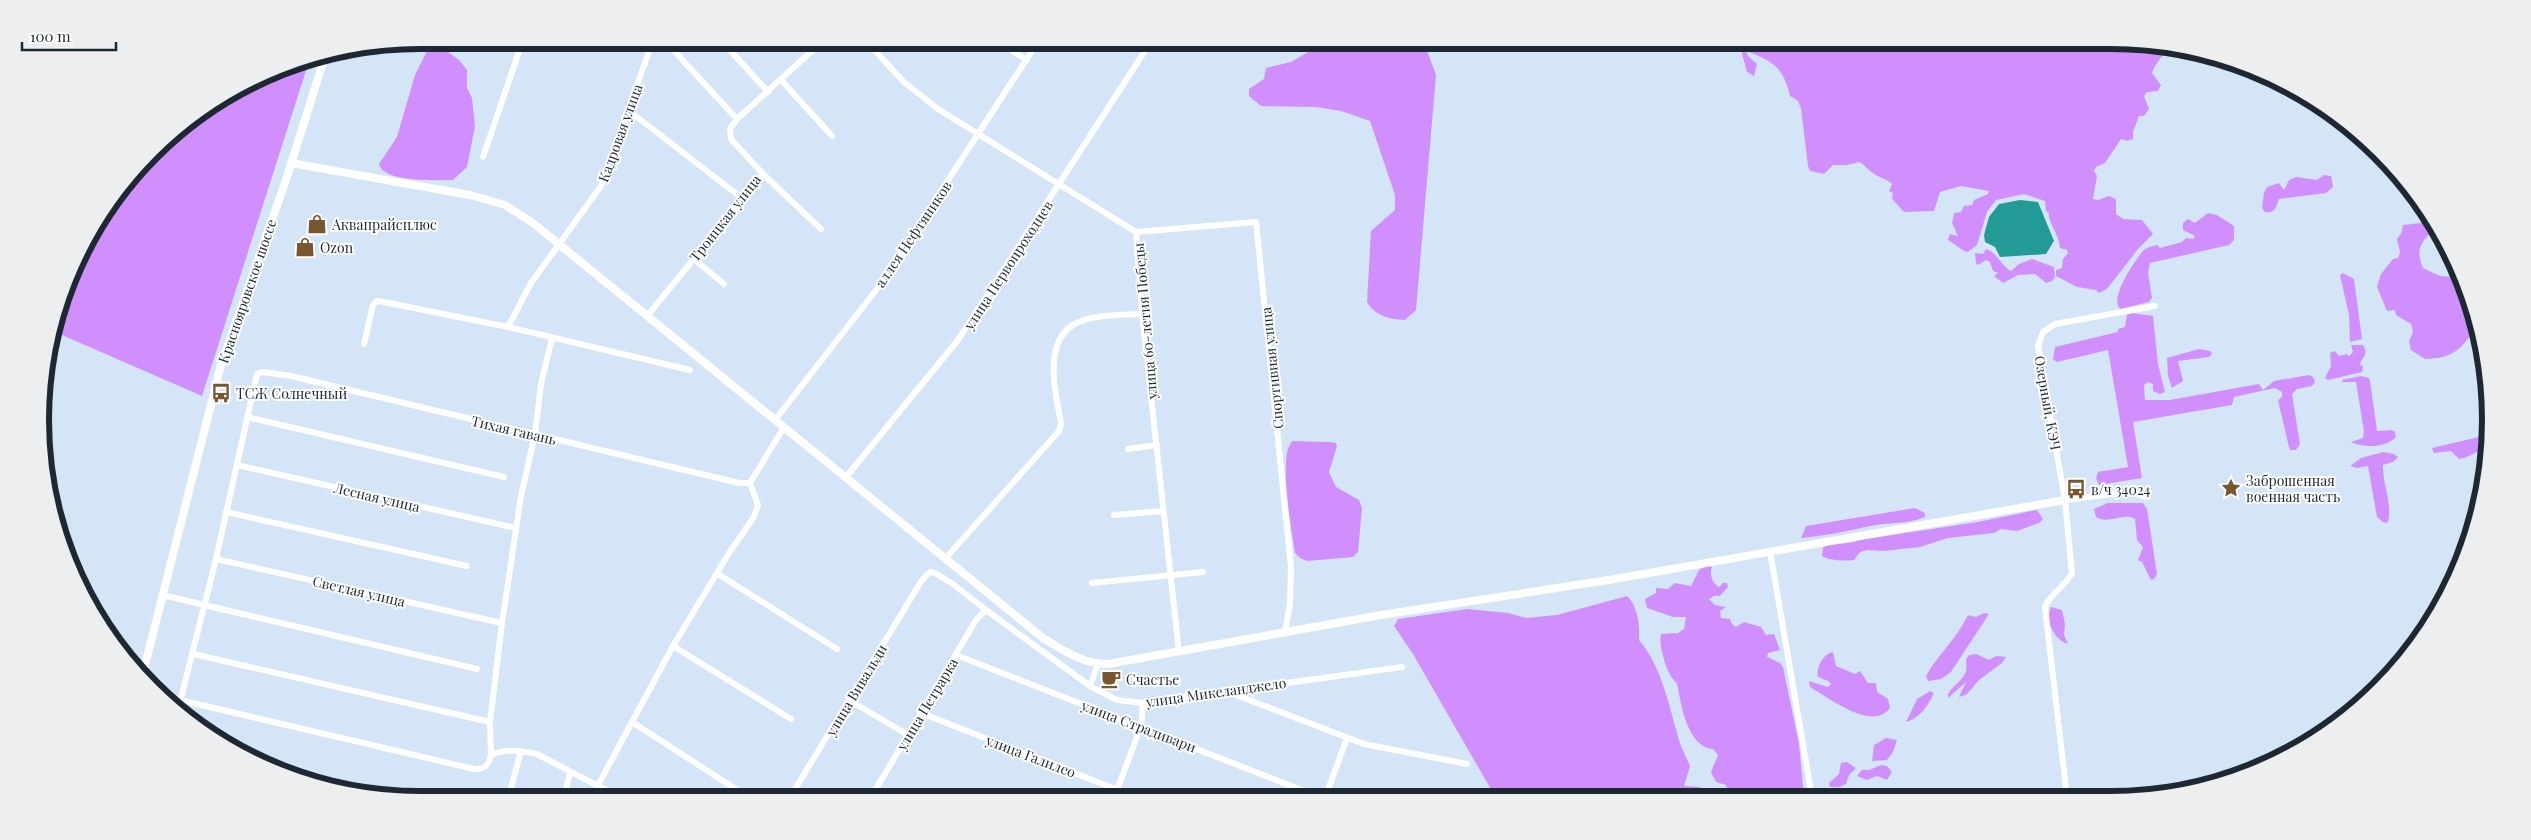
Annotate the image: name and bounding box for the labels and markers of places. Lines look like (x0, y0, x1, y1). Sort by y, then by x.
shop icon: Аквапрайсплюс (306, 213, 328, 235)
place label: Аквапрайсплюс (331, 215, 437, 234)
shop icon: Ozon (294, 236, 316, 258)
place label: Ozon (320, 238, 354, 257)
bus stop icon: ТСЖ Солнечный (210, 382, 232, 404)
place label: ТСЖ Солнечный (236, 384, 347, 403)
place label: Заброшенная военная часть (2246, 471, 2340, 506)
place icon: Заброшенная военная часть (2220, 477, 2242, 499)
bus stop icon: в/ч 34024 (2065, 478, 2087, 500)
place label: в/ч 34024 (2091, 480, 2151, 499)
cafe icon: Счастье (1100, 668, 1122, 690)
place label: Счастье (1126, 670, 1179, 689)

